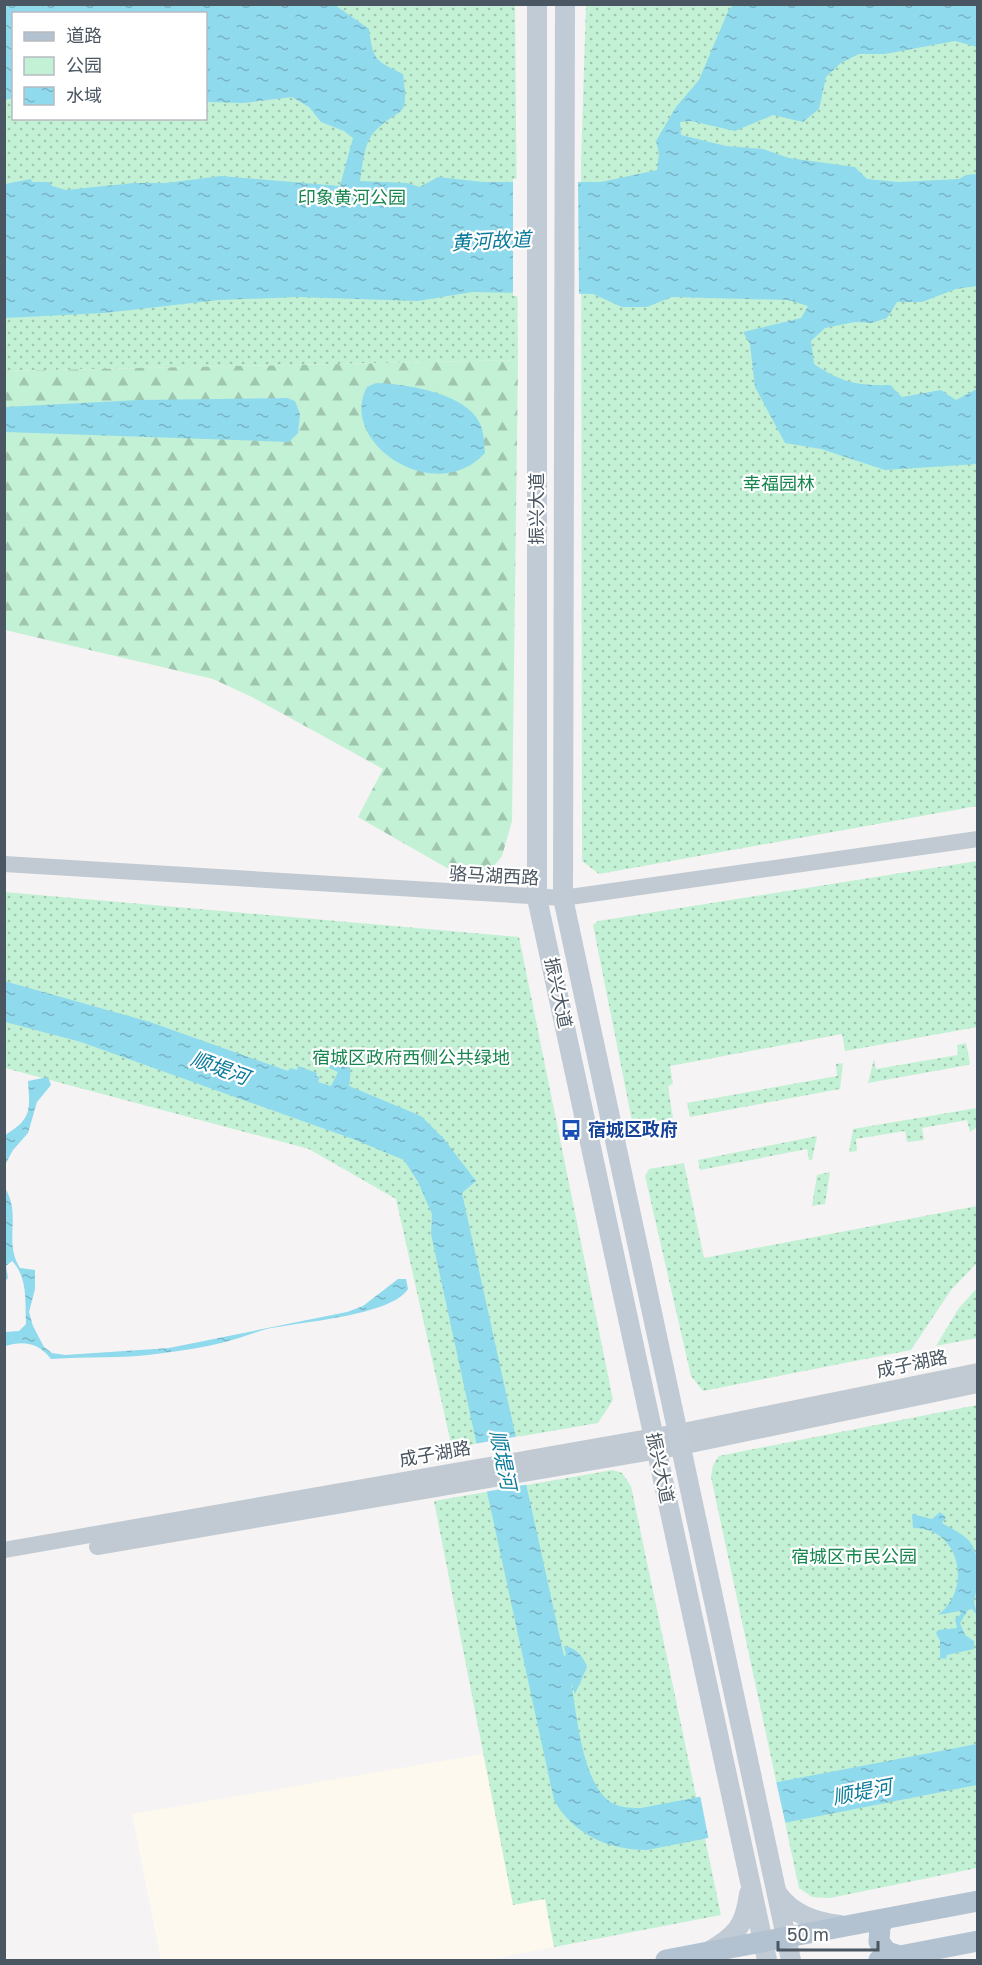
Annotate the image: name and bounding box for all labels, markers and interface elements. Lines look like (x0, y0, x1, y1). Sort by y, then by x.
legend (12, 12, 207, 120)
text: 道路 (66, 24, 102, 46)
text: 公园 (66, 54, 102, 76)
text: 水域 (66, 84, 102, 106)
park label: 印象黄河公园 (298, 186, 406, 208)
water label: 黄河故道 (450, 226, 535, 254)
park label: 幸福园林 (743, 472, 815, 494)
street label: 振兴大道 (525, 473, 547, 545)
street label: 骆马湖西路 (449, 862, 540, 888)
street label: 振兴大道 (541, 955, 577, 1030)
water label: 顺堤河 (188, 1046, 256, 1090)
park label: 宿城区政府西侧公共绿地 (312, 1046, 510, 1068)
bus stop icon: 宿城区政府 (559, 1118, 583, 1142)
place label: 宿城区政府 (588, 1118, 678, 1140)
street label: 成子湖路 (874, 1345, 949, 1381)
water label: 顺堤河 (486, 1428, 523, 1496)
street label: 振兴大道 (643, 1430, 679, 1505)
street label: 成子湖路 (397, 1436, 472, 1470)
park label: 宿城区市民公园 (791, 1545, 917, 1567)
water label: 顺堤河 (830, 1773, 897, 1809)
scale bar (778, 1914, 878, 1952)
text: 50 m (787, 1923, 829, 1945)

